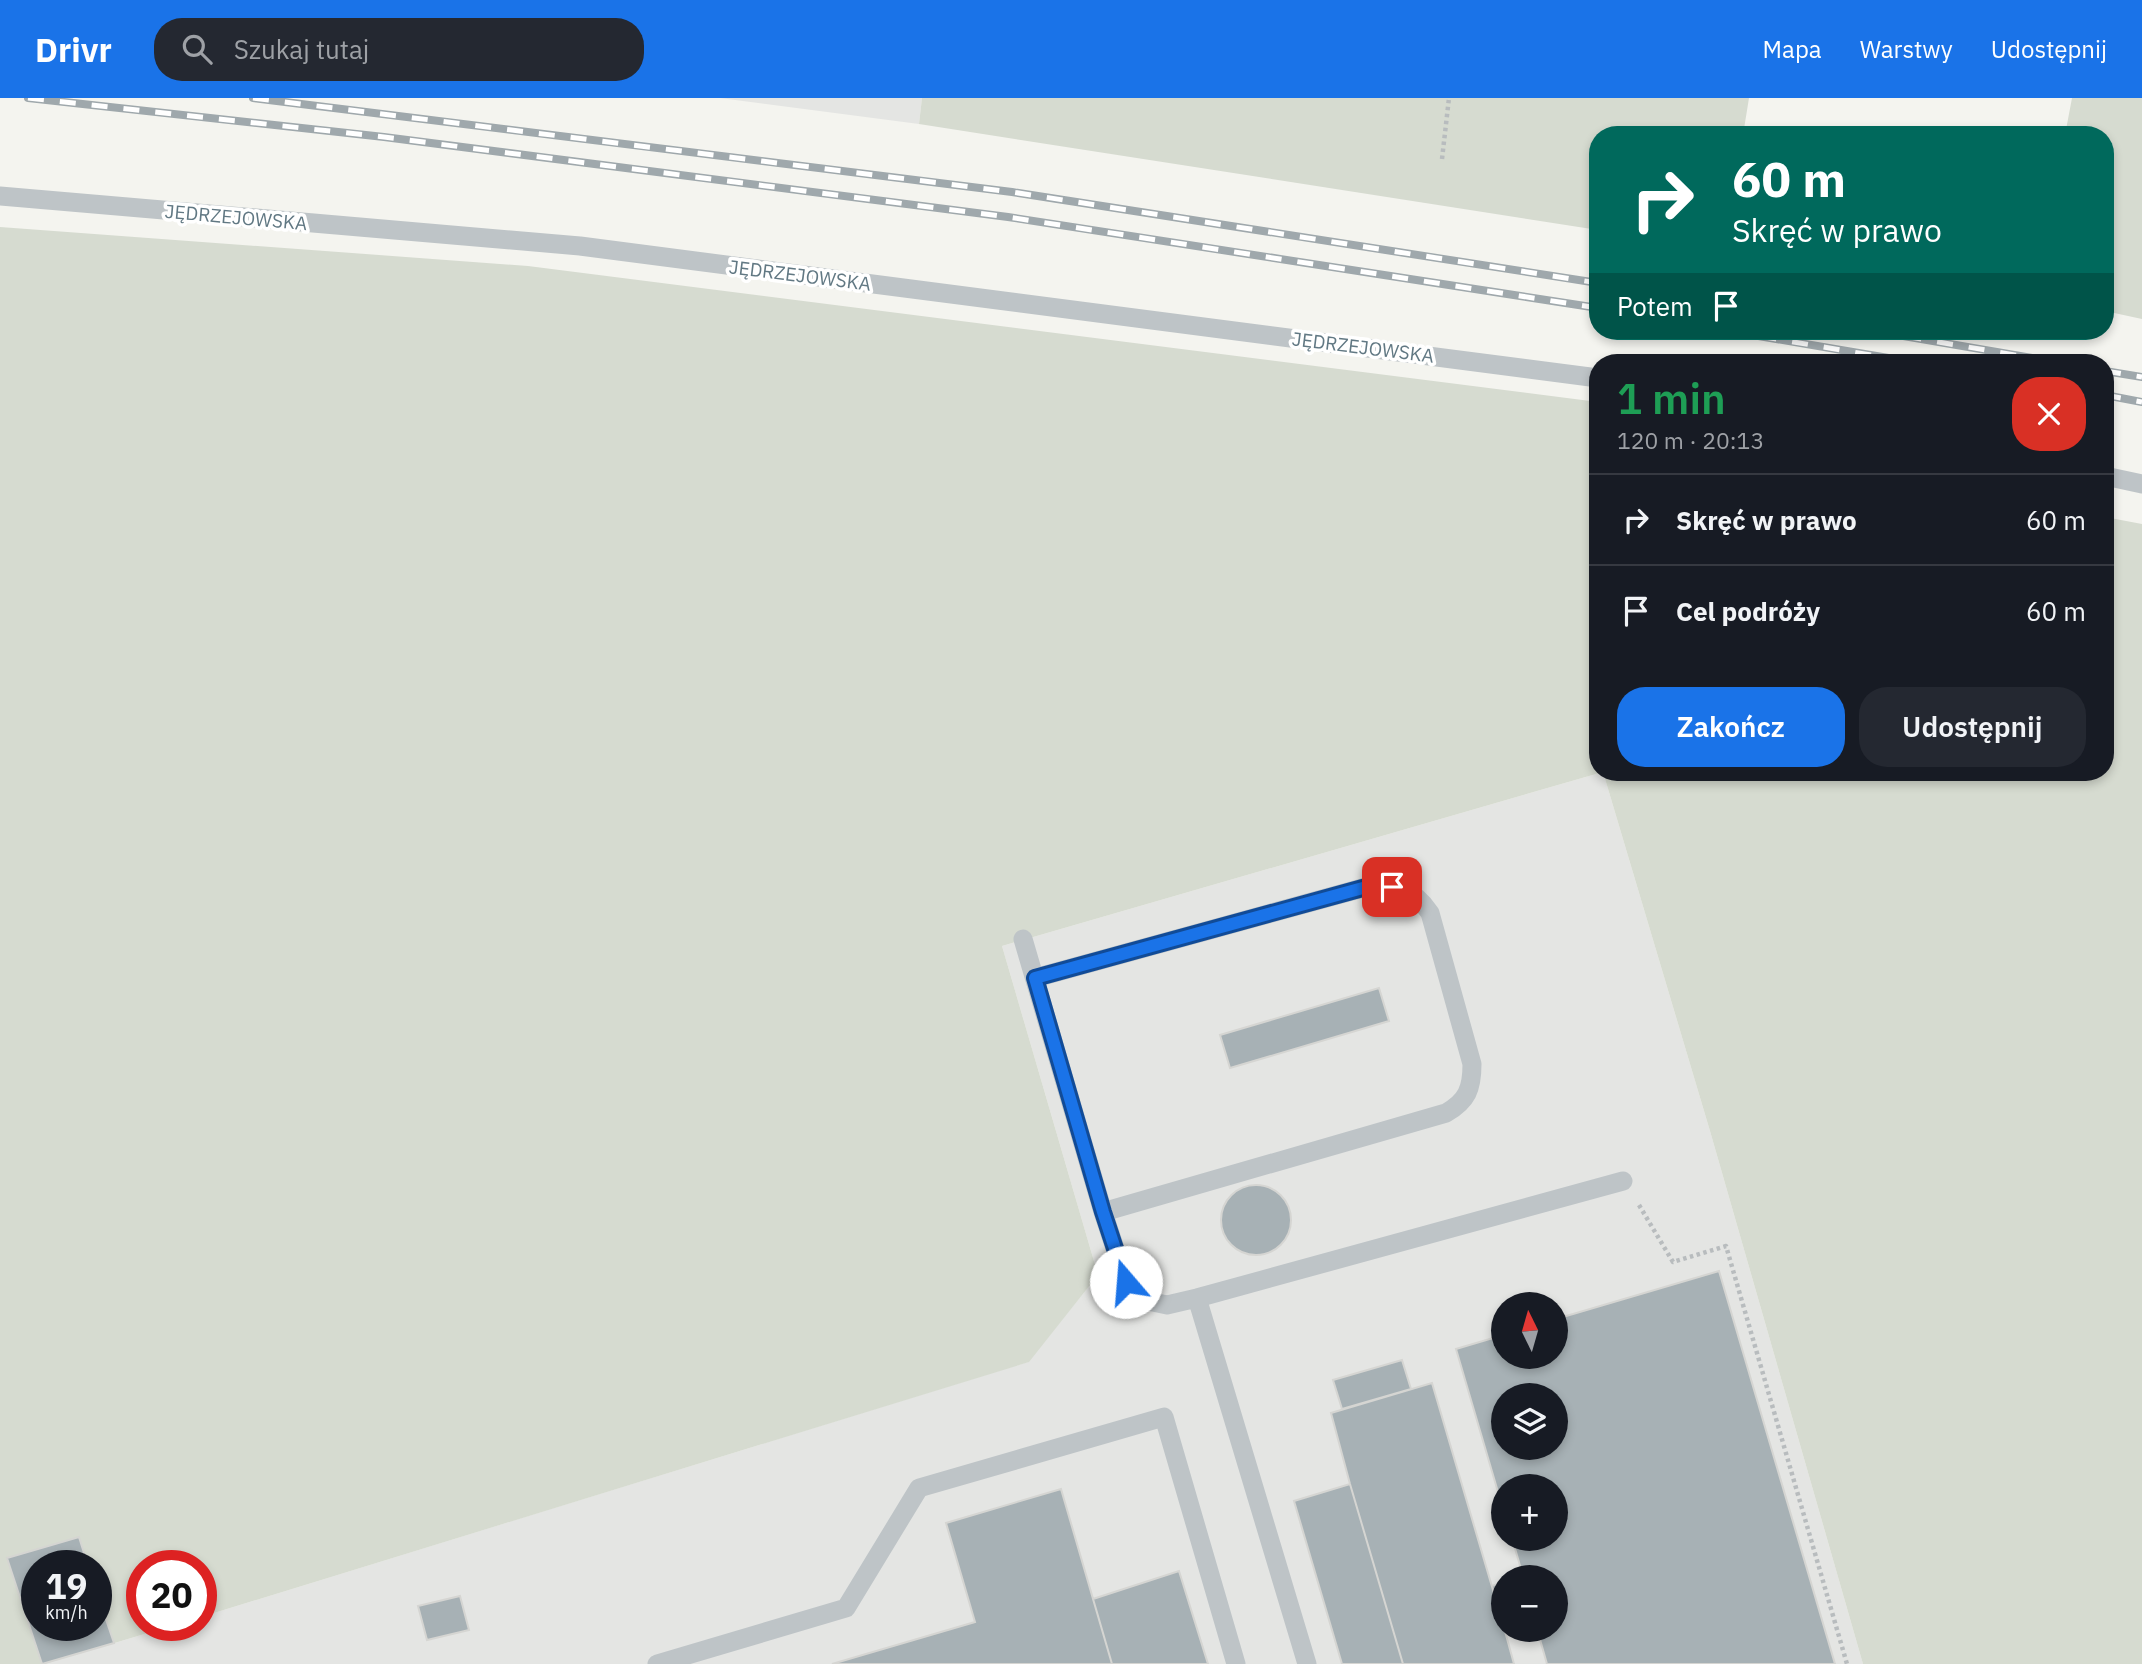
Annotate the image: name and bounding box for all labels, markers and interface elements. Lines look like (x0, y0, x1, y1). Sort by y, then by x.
search box (154, 18, 644, 81)
text: Drivr (35, 28, 112, 71)
icon: search (178, 30, 216, 68)
text: Szukaj tutaj (234, 32, 369, 66)
text: Mapa (1763, 33, 1822, 65)
text: Warstwy (1860, 33, 1953, 65)
text: Udostępnij (1991, 33, 2107, 65)
text: 60 m (1732, 147, 1846, 210)
icon: right (1617, 154, 1708, 245)
street label: JĘDRZEJOWSKA (164, 199, 308, 235)
text: Skręć w prawo (1732, 209, 1942, 251)
street label: JĘDRZEJOWSKA (728, 254, 872, 296)
icon: arrive (1707, 287, 1745, 325)
text: Potem (1617, 289, 1693, 323)
street label: JĘDRZEJOWSKA (1291, 326, 1435, 368)
text: 1 min (1617, 371, 1726, 426)
button: close (2012, 377, 2086, 451)
text: 120 m · 20:13 (1617, 425, 1764, 455)
icon: right (1617, 501, 1655, 539)
text: Skręć w prawo (1676, 503, 1857, 537)
text: 60 m (2026, 503, 2086, 537)
icon: arrive (1617, 592, 1655, 630)
text: Cel podróży (1676, 594, 1820, 628)
text: 60 m (2026, 594, 2086, 628)
button: Zakończ (1617, 687, 1845, 767)
button: Udostępnij (1859, 687, 2086, 767)
pin (1362, 857, 1422, 917)
icon: arrive (1373, 868, 1411, 906)
position arrow (1089, 1245, 1163, 1319)
north arrow (1491, 1292, 1568, 1368)
map controls (1491, 1292, 1568, 1642)
button: layers (1491, 1383, 1568, 1460)
button: + (1491, 1474, 1568, 1551)
speed limit sign: 20 (126, 1550, 217, 1641)
text: 19 (45, 1563, 88, 1609)
button: − (1491, 1565, 1568, 1642)
text: km/h (45, 1601, 88, 1624)

